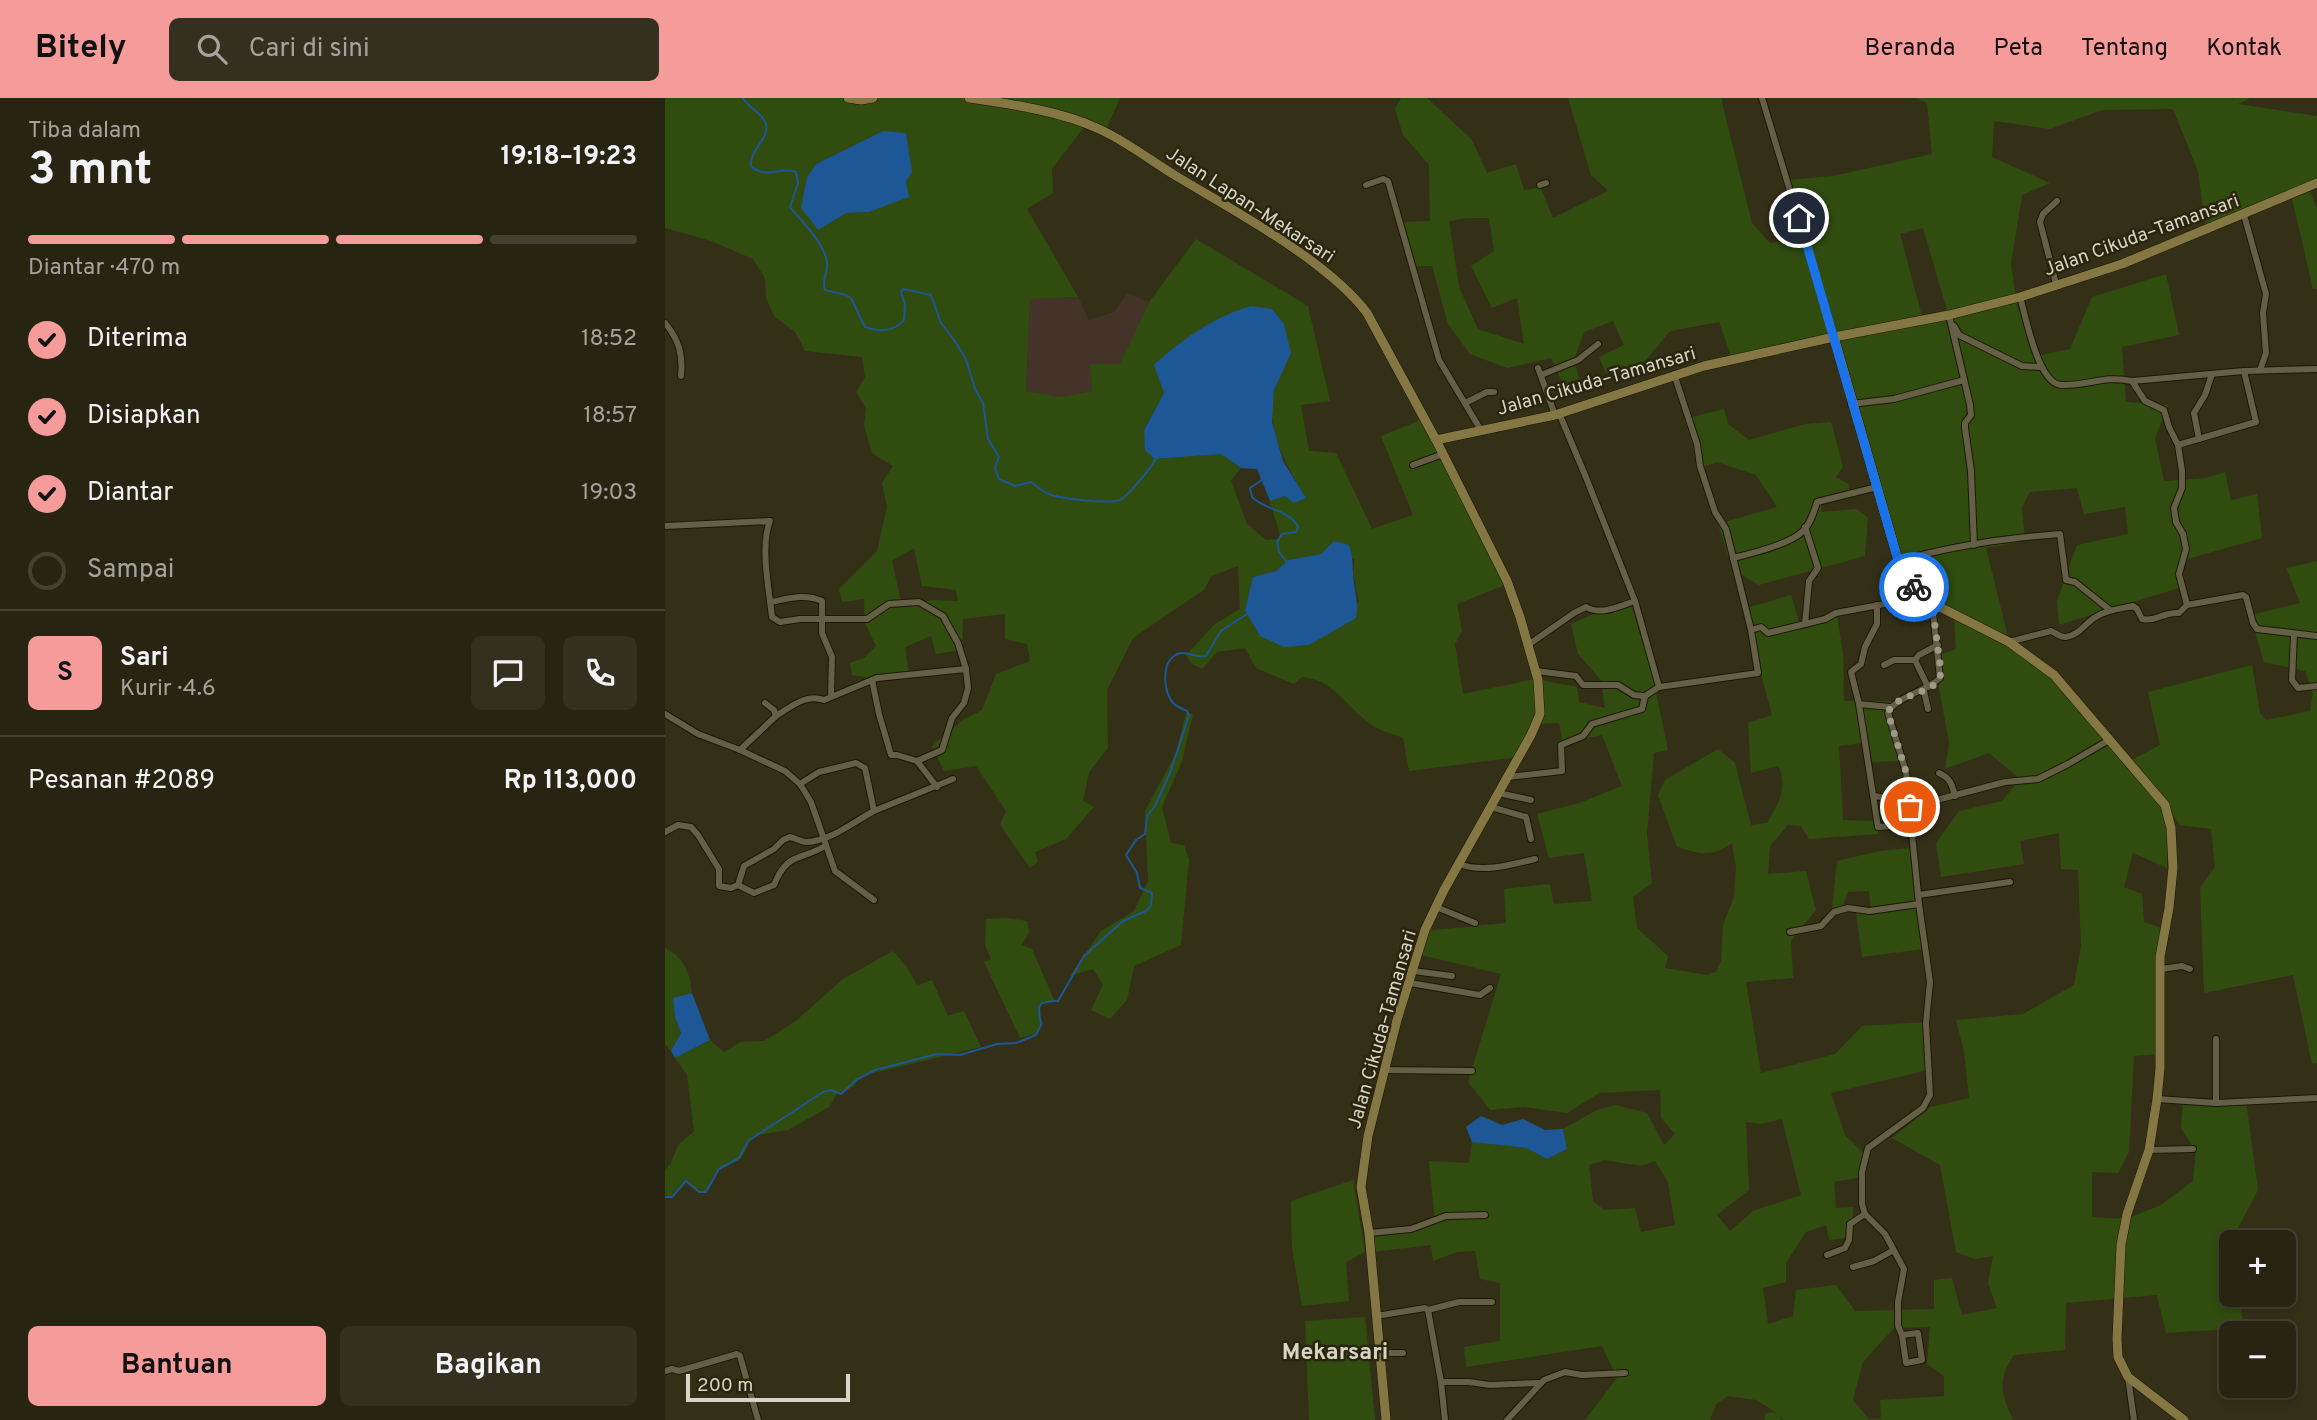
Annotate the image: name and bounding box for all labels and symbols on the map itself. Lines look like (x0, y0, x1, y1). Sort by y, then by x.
street label: Jalan Lapan–Mekarsari (1161, 142, 1339, 269)
pin (1769, 188, 1829, 248)
street label: Jalan Cikuda–Tamansari (2041, 189, 2243, 282)
street label: Jalan Cikuda–Tamansari (1494, 342, 1699, 422)
courier (1879, 552, 1949, 622)
pin (1880, 777, 1940, 837)
street label: Jalan Cikuda–Tamansari (1343, 927, 1423, 1132)
district label: Mekarsari (1282, 1339, 1388, 1368)
scale bar (686, 1371, 851, 1403)

